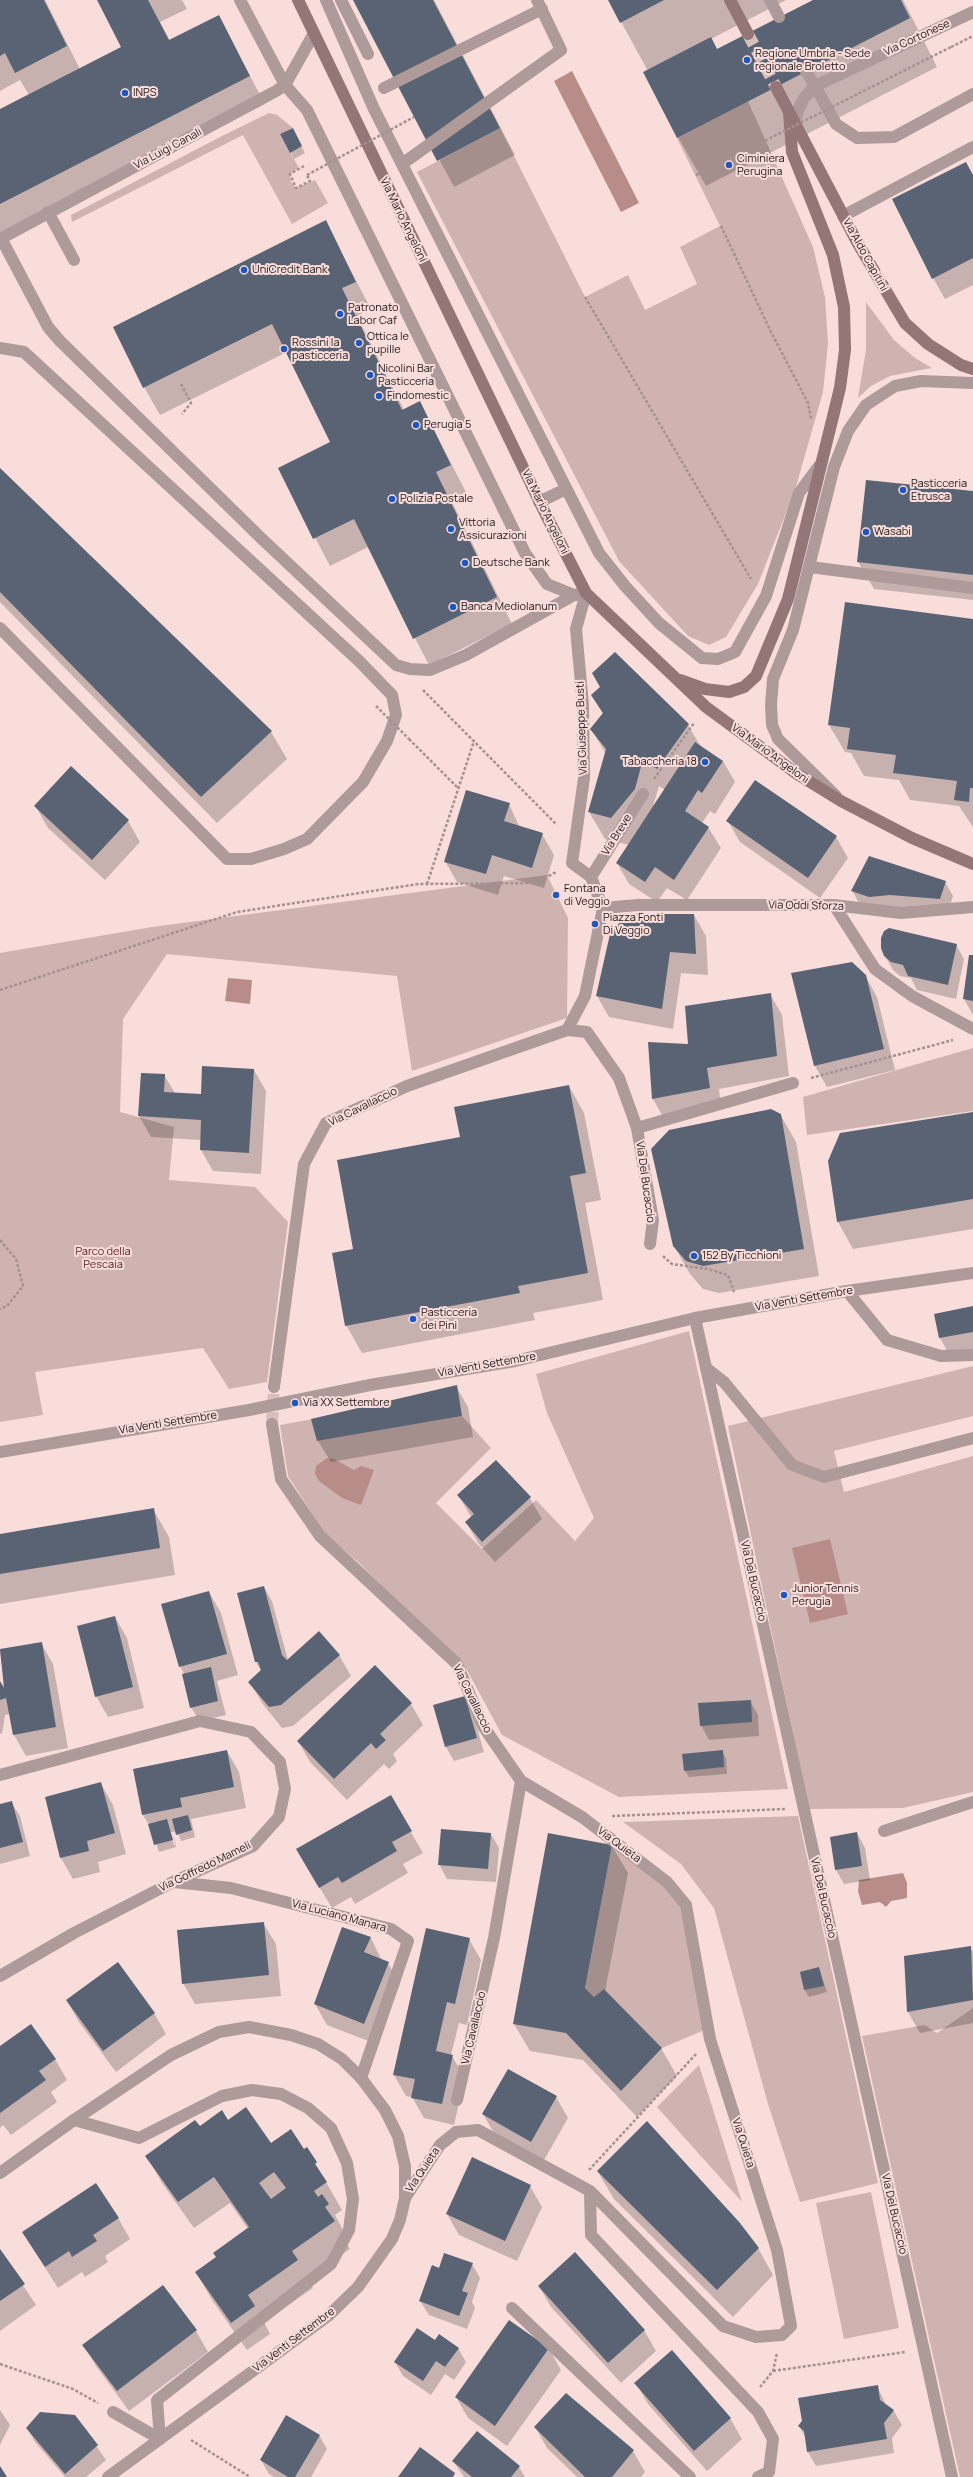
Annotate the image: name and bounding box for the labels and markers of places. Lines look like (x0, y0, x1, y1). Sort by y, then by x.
place label: Regione Umbria - Sede regionale Broletto (755, 47, 870, 73)
marker: Regione Umbria - Sede regionale Broletto (742, 55, 752, 65)
place label: INPS (133, 86, 157, 100)
marker: INPS (120, 88, 130, 98)
place label: Ciminiera Perugina (737, 152, 785, 178)
marker: Ciminiera Perugina (724, 160, 734, 170)
place label: UniCredit Bank (252, 263, 328, 277)
marker: UniCredit Bank (239, 265, 249, 275)
place label: Patronato Labor Caf (348, 301, 399, 327)
marker: Patronato Labor Caf (335, 309, 345, 319)
place label: Ottica le pupille (367, 330, 409, 356)
place label: Rossini la pasticceria (292, 336, 348, 362)
marker: Ottica le pupille (354, 338, 364, 348)
marker: Rossini la pasticceria (279, 344, 289, 354)
place label: Nicolini Bar Pasticceria (378, 362, 434, 388)
marker: Nicolini Bar Pasticceria (365, 370, 375, 380)
place label: Findomestic (387, 389, 449, 403)
marker: Findomestic (374, 391, 384, 401)
place label: Perugia 5 (424, 418, 471, 432)
marker: Perugia 5 (411, 420, 421, 430)
place label: Pasticceria Etrusca (911, 477, 967, 503)
marker: Pasticceria Etrusca (898, 485, 908, 495)
place label: Polizia Postale (400, 492, 473, 506)
marker: Polizia Postale (387, 494, 397, 504)
place label: Vittoria Assicurazioni (459, 516, 527, 542)
marker: Vittoria Assicurazioni (446, 524, 456, 534)
place label: Wasabi (874, 525, 911, 539)
marker: Wasabi (861, 527, 871, 537)
place label: Deutsche Bank (473, 556, 550, 570)
marker: Deutsche Bank (460, 558, 470, 568)
place label: Banca Mediolanum (461, 600, 557, 614)
marker: Banca Mediolanum (448, 602, 458, 612)
place label: Tabaccheria 18 (622, 755, 697, 769)
marker: Tabaccheria 18 (700, 757, 710, 767)
place label: Fontana di Veggio (564, 882, 610, 908)
marker: Fontana di Veggio (551, 890, 561, 900)
place label: Piazza Fonti Di Veggio (603, 911, 663, 937)
marker: Piazza Fonti Di Veggio (590, 919, 600, 929)
place label: 152 By Ticchioni (702, 1249, 781, 1263)
marker: 152 By Ticchioni (689, 1251, 699, 1261)
place label: Pasticceria dei Pini (421, 1306, 477, 1332)
marker: Pasticceria dei Pini (408, 1314, 418, 1324)
place label: Via XX Settembre (303, 1396, 390, 1410)
marker: Via XX Settembre (290, 1398, 300, 1408)
place label: Junior Tennis Perugia (792, 1582, 859, 1608)
marker: Junior Tennis Perugia (779, 1590, 789, 1600)

